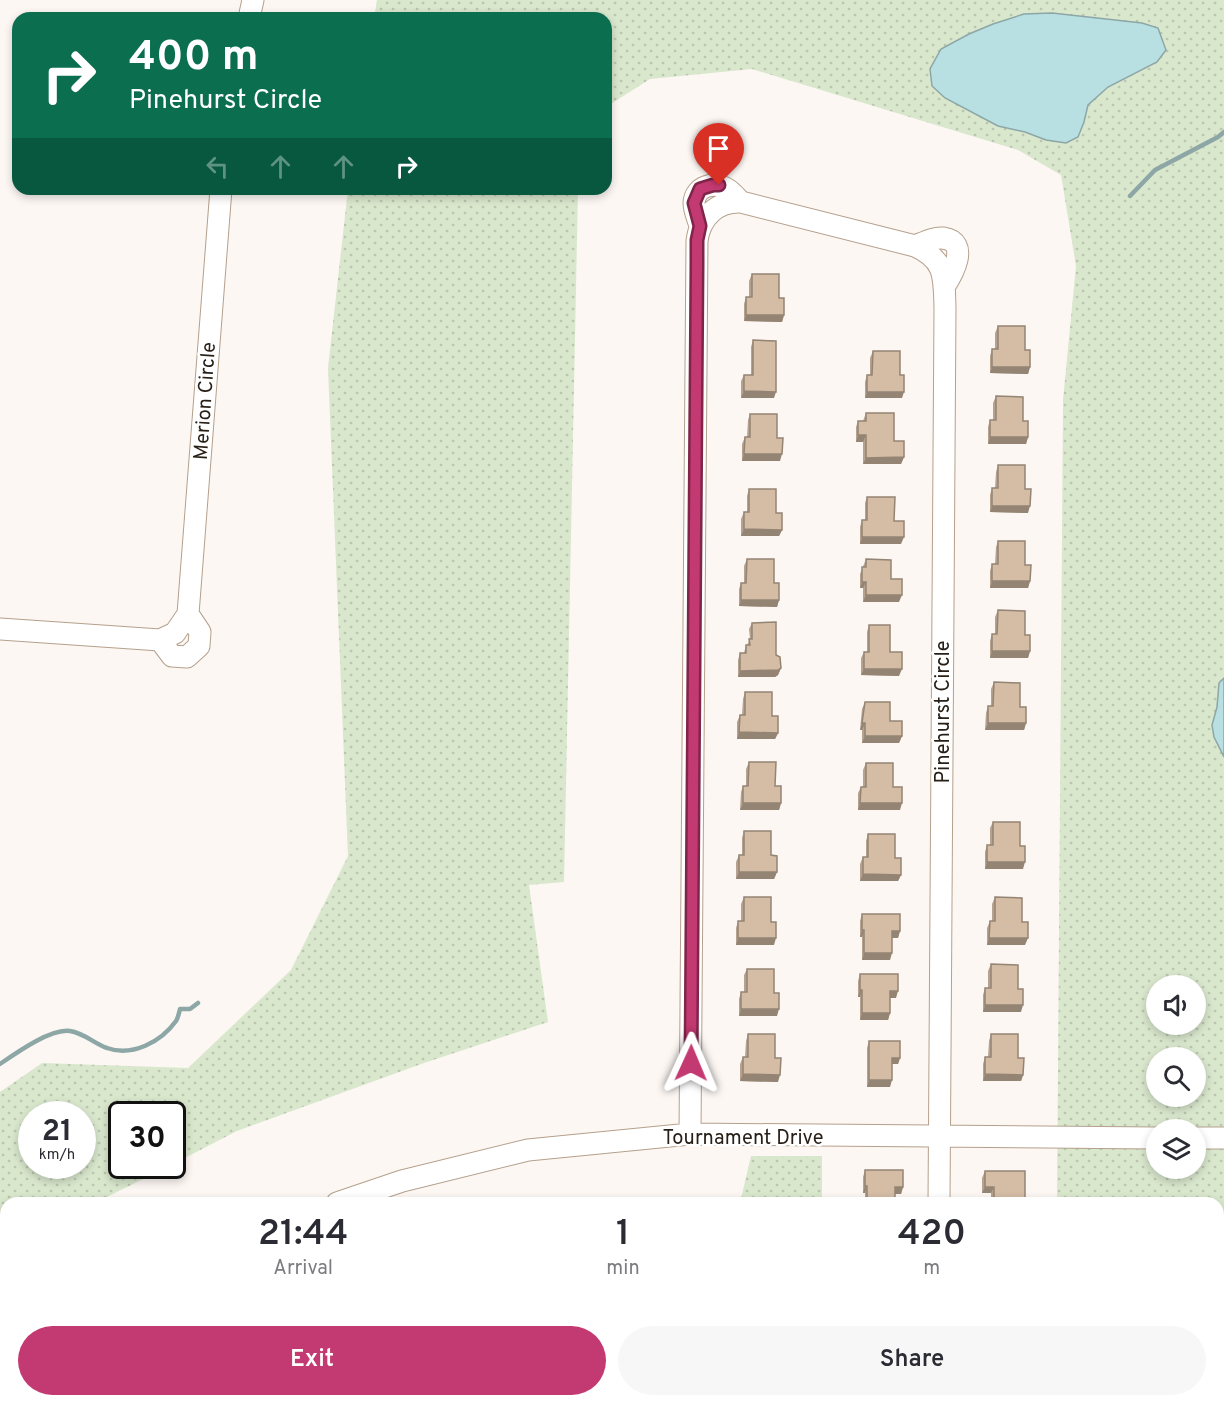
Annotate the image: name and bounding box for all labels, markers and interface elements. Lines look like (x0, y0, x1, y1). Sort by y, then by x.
text: 400 m (129, 32, 259, 85)
icon: right (30, 36, 108, 114)
text: Pinehurst Circle (129, 84, 322, 118)
pin (693, 123, 744, 185)
icon: arrive (702, 132, 735, 165)
icon: left (201, 150, 234, 183)
icon: ahead (264, 150, 297, 183)
icon: ahead (327, 150, 360, 183)
icon: right (390, 150, 423, 183)
street label: Merion Circle (189, 341, 223, 461)
street label: Pinehurst Circle (931, 641, 957, 783)
map controls (1146, 975, 1206, 1179)
button: sound (1146, 975, 1206, 1035)
position arrow (659, 1031, 723, 1095)
button: search (1146, 1047, 1206, 1107)
speed limit sign: 30 (108, 1101, 186, 1179)
text: 21 (42, 1114, 72, 1151)
button: layers (1146, 1119, 1206, 1179)
street label: Tournament Drive (662, 1126, 824, 1152)
text: km/h (39, 1146, 75, 1165)
text: 21:44 (258, 1212, 348, 1258)
text: 1 (616, 1212, 630, 1258)
text: 420 (898, 1212, 966, 1258)
text: Arrival (273, 1256, 333, 1282)
text: min (606, 1256, 640, 1282)
text: m (923, 1256, 940, 1282)
button: Exit (18, 1326, 606, 1395)
button: Share (618, 1326, 1206, 1395)

